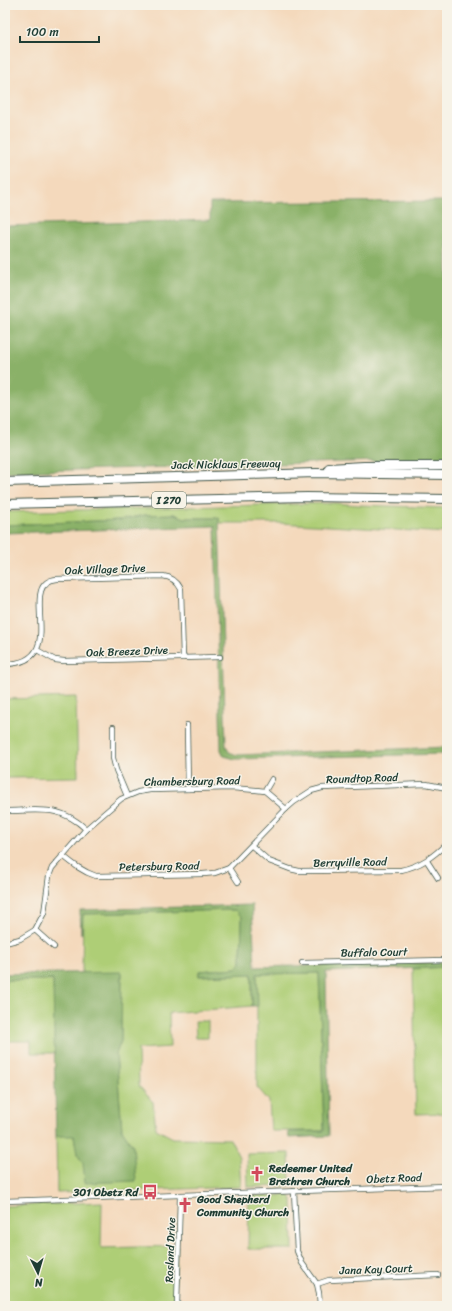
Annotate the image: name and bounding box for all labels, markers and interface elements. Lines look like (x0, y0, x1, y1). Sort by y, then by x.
scale bar (20, 18, 99, 44)
text: 100 m (26, 21, 59, 43)
street label: Jack Nicklaus Freeway (170, 454, 281, 475)
road number: I 270 (152, 492, 186, 508)
street label: Oak Village Drive (64, 559, 146, 580)
street label: Oak Breeze Drive (86, 641, 169, 662)
street label: Roundtop Road (326, 768, 400, 789)
street label: Chambersburg Road (144, 771, 241, 792)
street label: Berryville Road (313, 852, 388, 873)
street label: Petersburg Road (119, 856, 200, 877)
street label: Buffalo Court (340, 942, 408, 963)
place label: Redeemer United Brethren Church (268, 1159, 353, 1191)
church icon: Redeemer United Brethren Church (248, 1165, 266, 1183)
street label: Obetz Road (366, 1168, 423, 1189)
place label: 301 Obetz Rd (72, 1183, 139, 1202)
bus stop icon: 301 Obetz Rd (141, 1183, 159, 1201)
place label: Good Shepherd Community Church (196, 1190, 289, 1222)
church icon: Good Shepherd Community Church (176, 1196, 194, 1214)
street label: Rosland Drive (160, 1217, 181, 1283)
north arrow (18, 1253, 58, 1293)
street label: Jana Kay Court (338, 1259, 413, 1280)
text: N (34, 1273, 44, 1292)

